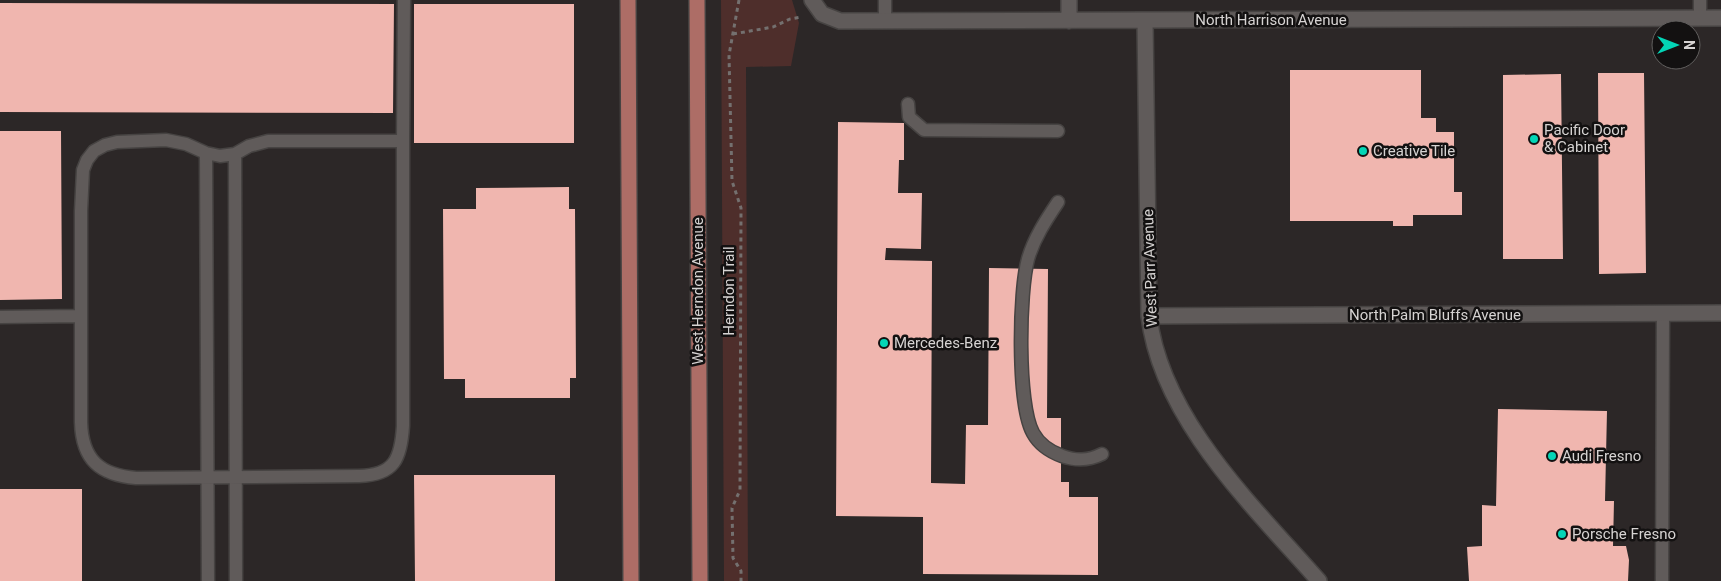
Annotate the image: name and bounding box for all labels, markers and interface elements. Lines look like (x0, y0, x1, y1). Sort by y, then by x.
street label: North Harrison Avenue (1195, 11, 1347, 29)
north arrow (1651, 20, 1701, 70)
text: N (1681, 40, 1697, 50)
place label: Pacific Door & Cabinet (1544, 121, 1625, 156)
marker: Pacific Door & Cabinet (1528, 133, 1540, 145)
place label: Creative Tile (1373, 142, 1455, 160)
marker: Creative Tile (1357, 145, 1369, 157)
street label: West Parr Avenue (1139, 209, 1161, 327)
street label: West Herndon Avenue (689, 217, 707, 365)
street label: Herndon Trail (720, 246, 738, 336)
street label: North Palm Bluffs Avenue (1349, 306, 1521, 324)
place label: Mercedes-Benz (894, 334, 997, 352)
marker: Mercedes-Benz (878, 337, 890, 349)
place label: Audi Fresno (1562, 447, 1641, 465)
marker: Audi Fresno (1546, 450, 1558, 462)
place label: Porsche Fresno (1572, 525, 1676, 543)
marker: Porsche Fresno (1556, 528, 1568, 540)

